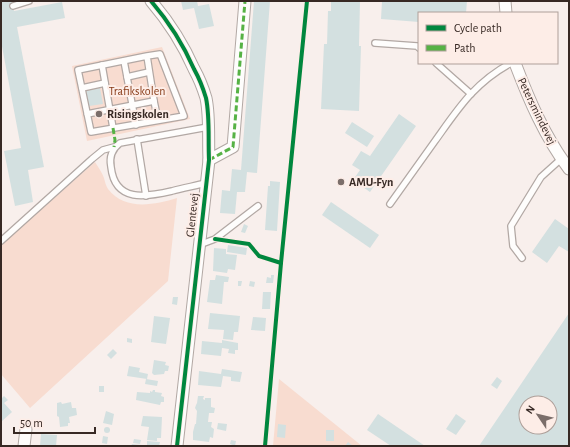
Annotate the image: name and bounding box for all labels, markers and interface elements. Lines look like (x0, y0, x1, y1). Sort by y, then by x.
legend (418, 12, 558, 64)
text: Cycle path (454, 22, 502, 35)
text: Path (454, 42, 476, 54)
street label: Petersmindevej (515, 76, 558, 147)
park label: Trafikskolen (109, 85, 165, 97)
place label: Risingskolen (107, 108, 169, 120)
marker: Risingskolen (94, 109, 104, 119)
place label: AMU-Fyn (349, 176, 393, 189)
marker: AMU-Fyn (336, 177, 346, 187)
street label: Glentevej (184, 192, 201, 238)
north arrow (518, 395, 558, 435)
text: N (524, 403, 537, 416)
scale bar (14, 409, 95, 435)
text: 50 m (20, 417, 43, 429)

